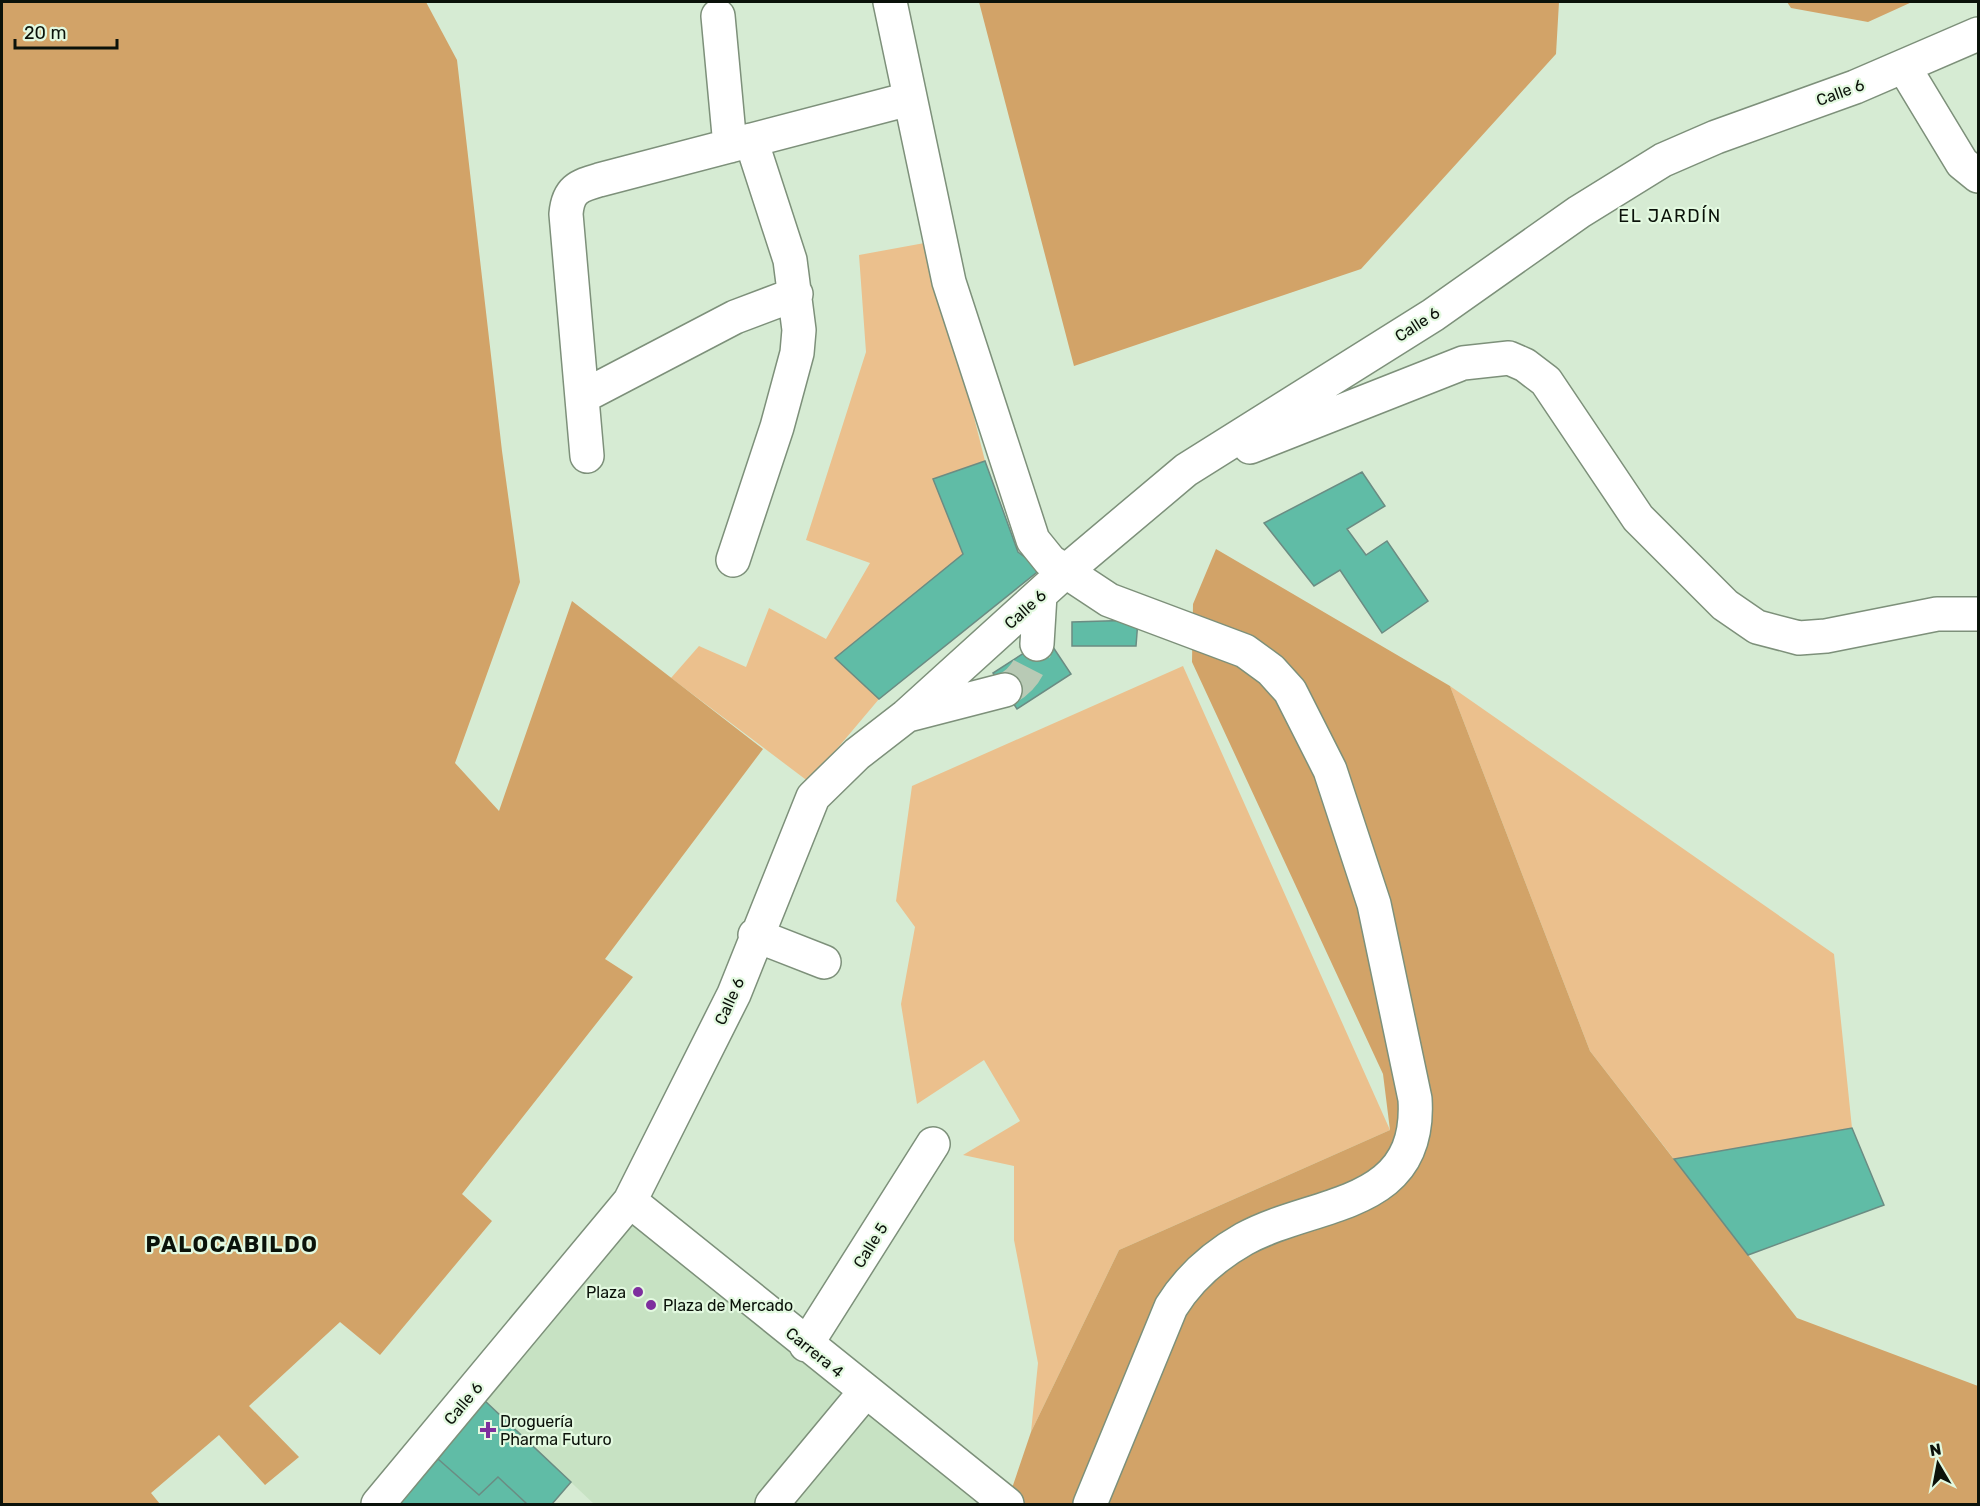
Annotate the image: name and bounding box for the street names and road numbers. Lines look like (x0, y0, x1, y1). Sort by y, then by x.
street label: Calle 6 (1814, 75, 1867, 110)
street label: Calle 6 (1391, 303, 1444, 346)
street label: Calle 6 (1000, 585, 1050, 633)
street label: Calle 6 (711, 974, 748, 1028)
street label: Calle 5 (849, 1219, 892, 1271)
street label: Carrera 4 (782, 1323, 848, 1382)
street label: Calle 6 (440, 1378, 487, 1429)

